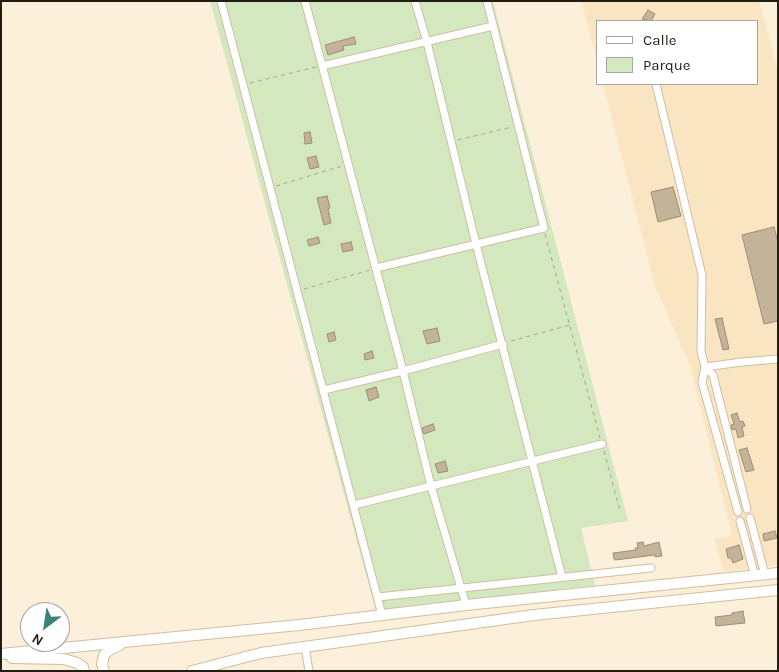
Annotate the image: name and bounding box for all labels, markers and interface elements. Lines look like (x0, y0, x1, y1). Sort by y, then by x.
legend (596, 20, 759, 85)
text: Calle (643, 31, 677, 49)
text: Parque (643, 56, 691, 74)
north arrow (20, 602, 70, 652)
text: N (29, 630, 46, 649)

